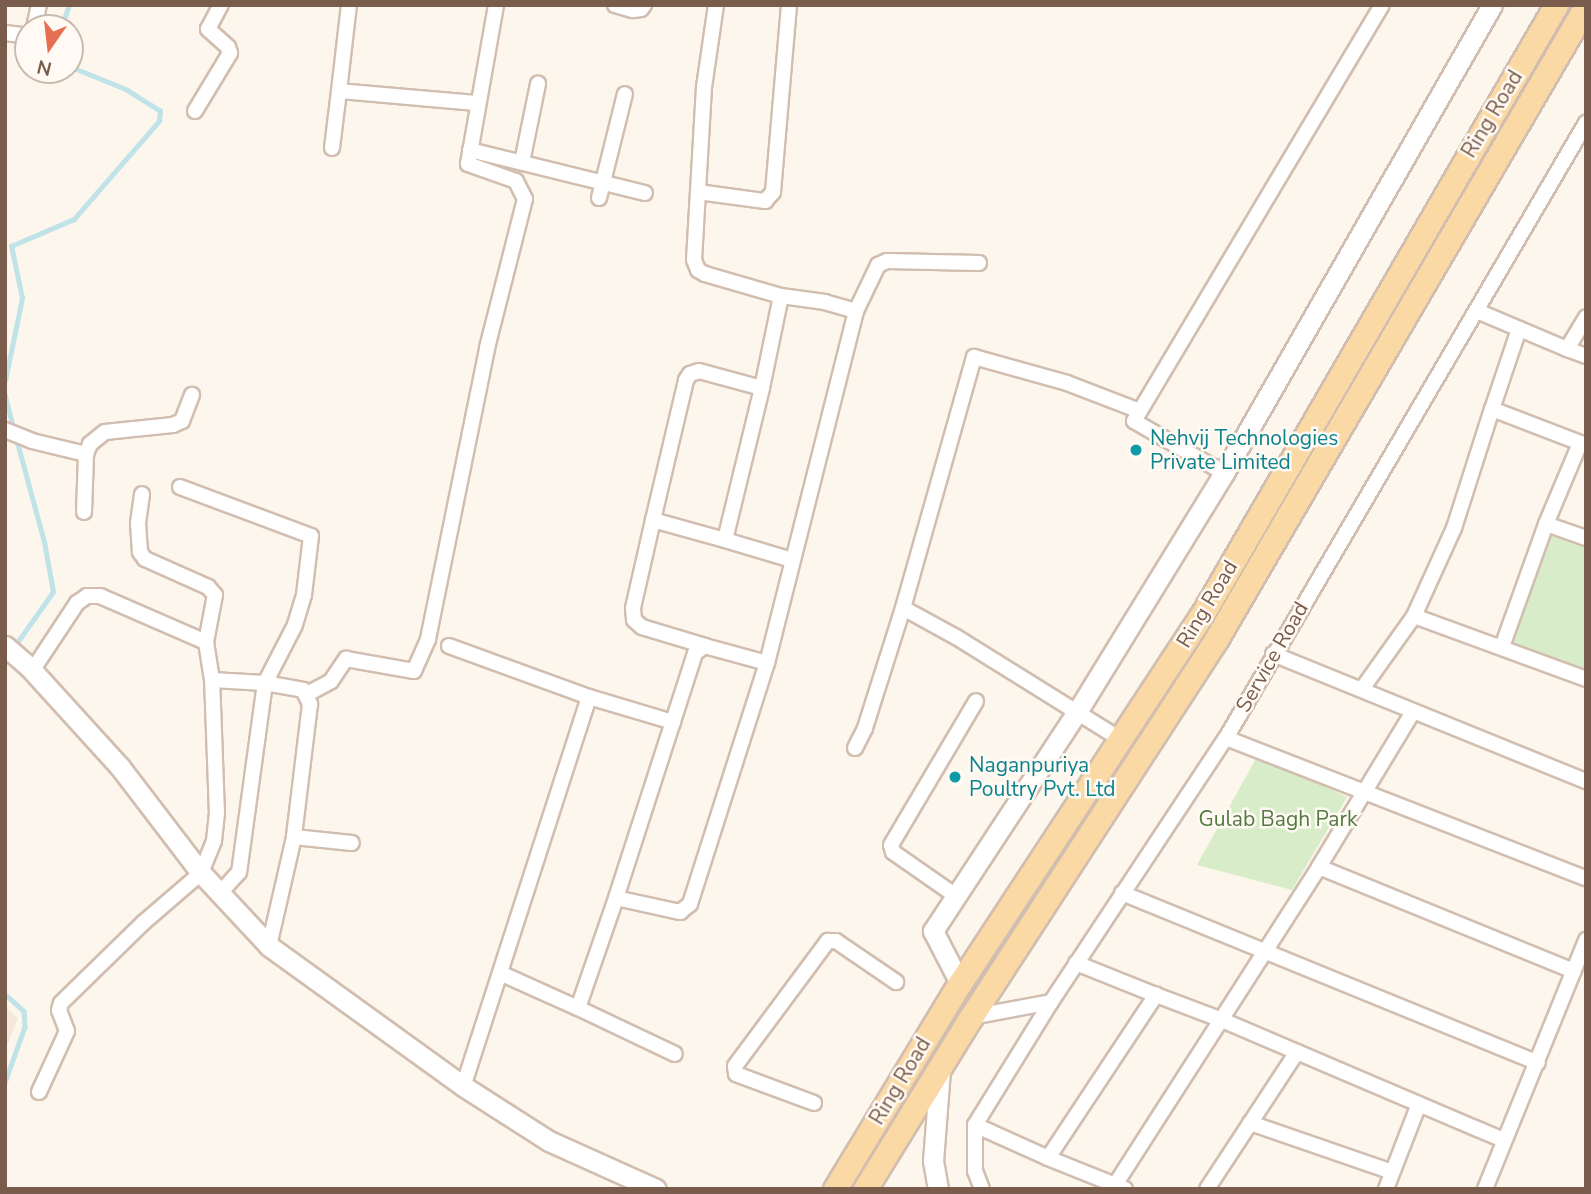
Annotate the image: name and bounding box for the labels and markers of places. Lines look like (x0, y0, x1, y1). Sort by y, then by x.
place label: Nehvij Technologies Private Limited (1150, 425, 1338, 475)
marker: Nehvij Technologies Private Limited (1128, 442, 1144, 458)
place label: Naganpuriya Poultry Pvt. Ltd (969, 752, 1116, 802)
marker: Naganpuriya Poultry Pvt. Ltd (947, 769, 963, 785)

